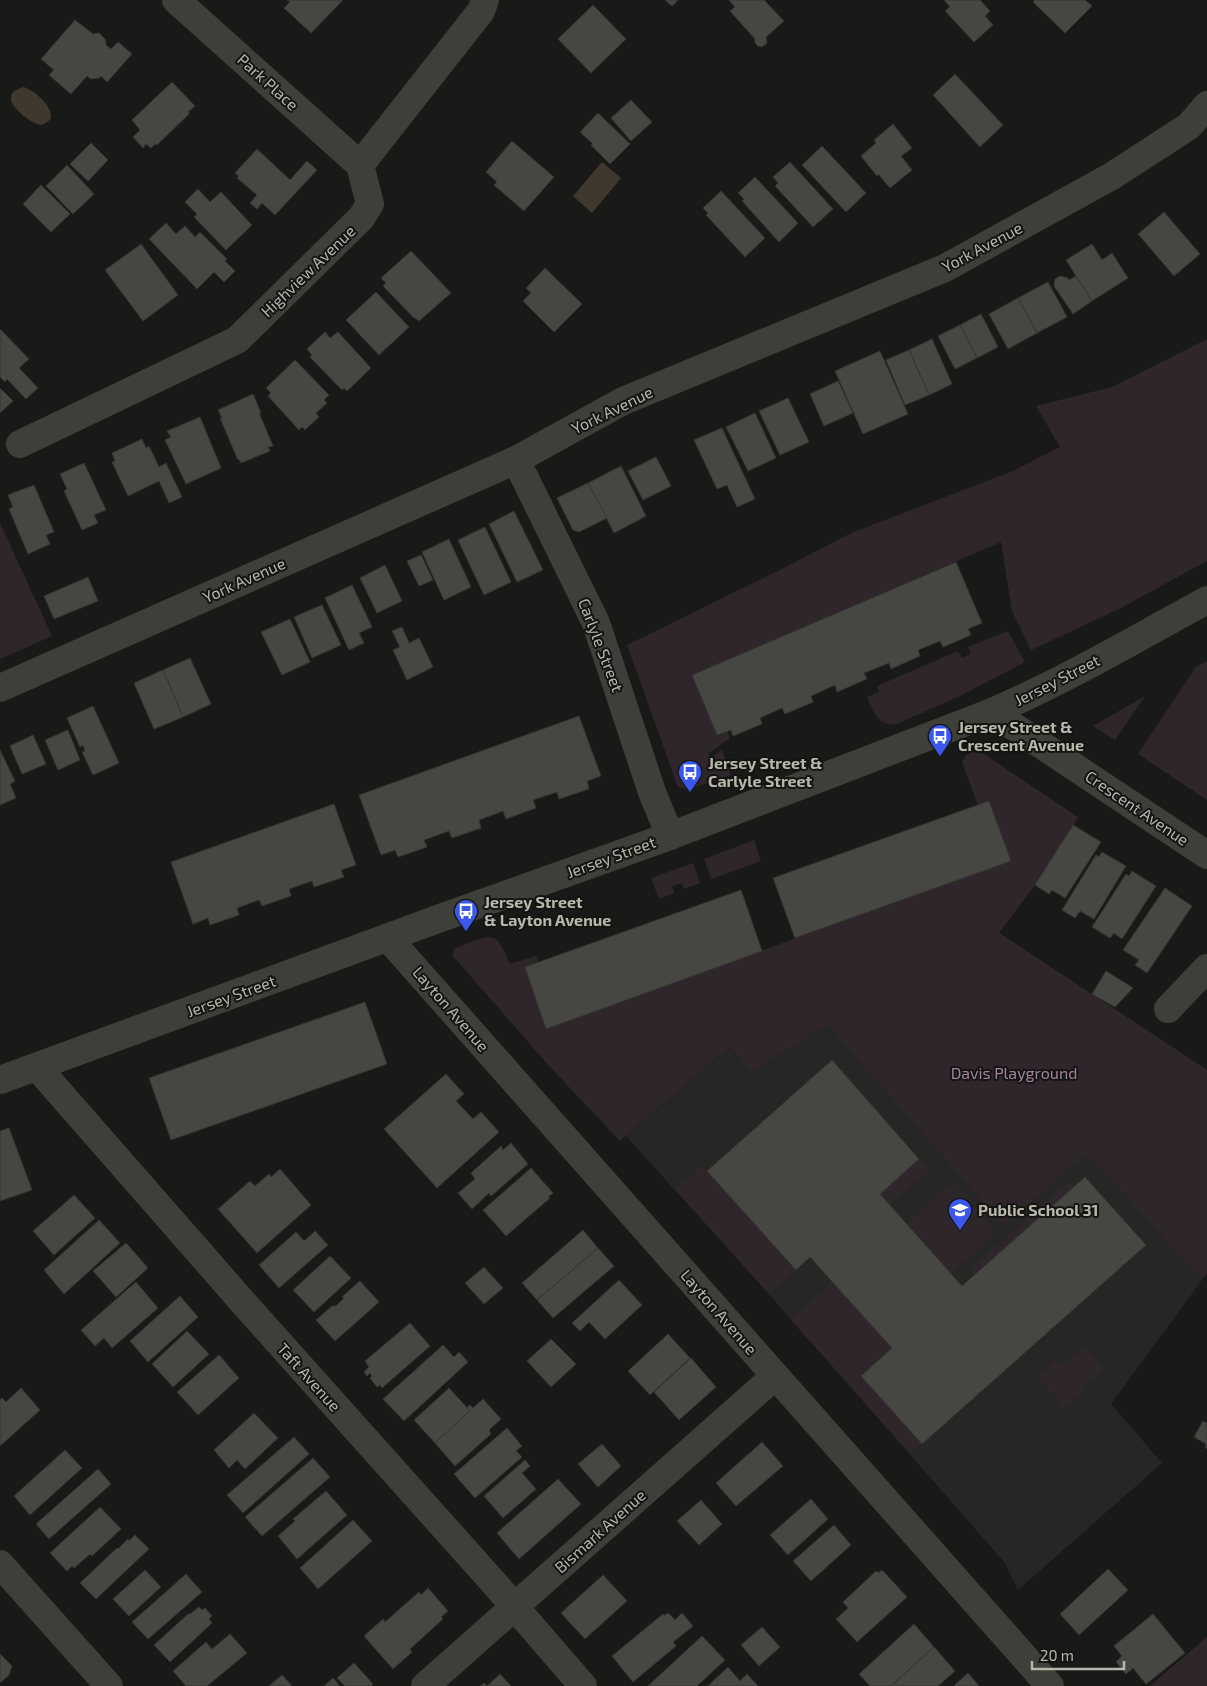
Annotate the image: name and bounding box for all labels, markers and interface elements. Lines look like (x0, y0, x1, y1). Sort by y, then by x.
street label: Park Place (234, 49, 303, 114)
street label: York Avenue (938, 217, 1025, 276)
street label: Highview Avenue (257, 221, 359, 320)
street label: York Avenue (568, 382, 656, 437)
street label: York Avenue (200, 553, 288, 606)
street label: Carlyle Street (575, 595, 628, 694)
street label: Jersey Street (1011, 650, 1103, 709)
place label: Jersey Street & Crescent Avenue (958, 717, 1084, 754)
bus stop icon: Jersey Street & Crescent Avenue (927, 723, 953, 757)
place label: Jersey Street & Carlyle Street (708, 753, 822, 791)
bus stop icon: Jersey Street & Carlyle Street (677, 759, 703, 793)
street label: Crescent Avenue (1082, 766, 1193, 849)
street label: Jersey Street (564, 832, 658, 881)
place label: Jersey Street & Layton Avenue (484, 892, 611, 930)
bus stop icon: Jersey Street & Layton Avenue (453, 898, 479, 932)
street label: Layton Avenue (409, 962, 494, 1055)
street label: Jersey Street (184, 971, 278, 1020)
park label: Davis Playground (951, 1063, 1077, 1082)
school or university icon: Public School 31 (947, 1197, 973, 1231)
place label: Public School 31 (978, 1200, 1099, 1219)
street label: Layton Avenue (677, 1265, 762, 1358)
street label: Taft Avenue (274, 1339, 345, 1415)
street label: Bismark Avenue (550, 1485, 649, 1577)
scale bar (1032, 1638, 1124, 1670)
text: 20 m (1040, 1646, 1074, 1664)

